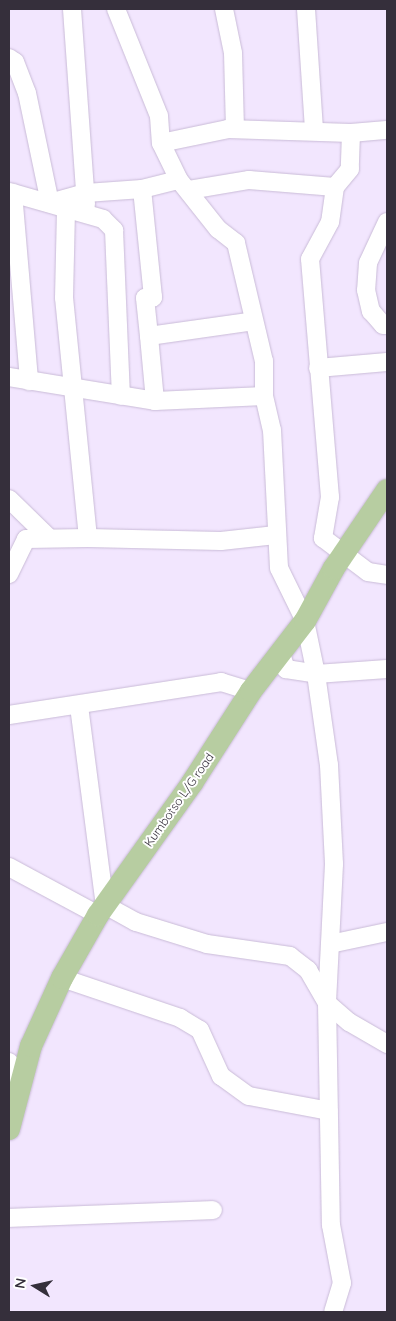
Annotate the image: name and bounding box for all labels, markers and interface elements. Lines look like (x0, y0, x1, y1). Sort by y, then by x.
street label: Kumbotso L/G road (141, 750, 217, 850)
north arrow (10, 1261, 60, 1311)
text: N (10, 1277, 30, 1290)

